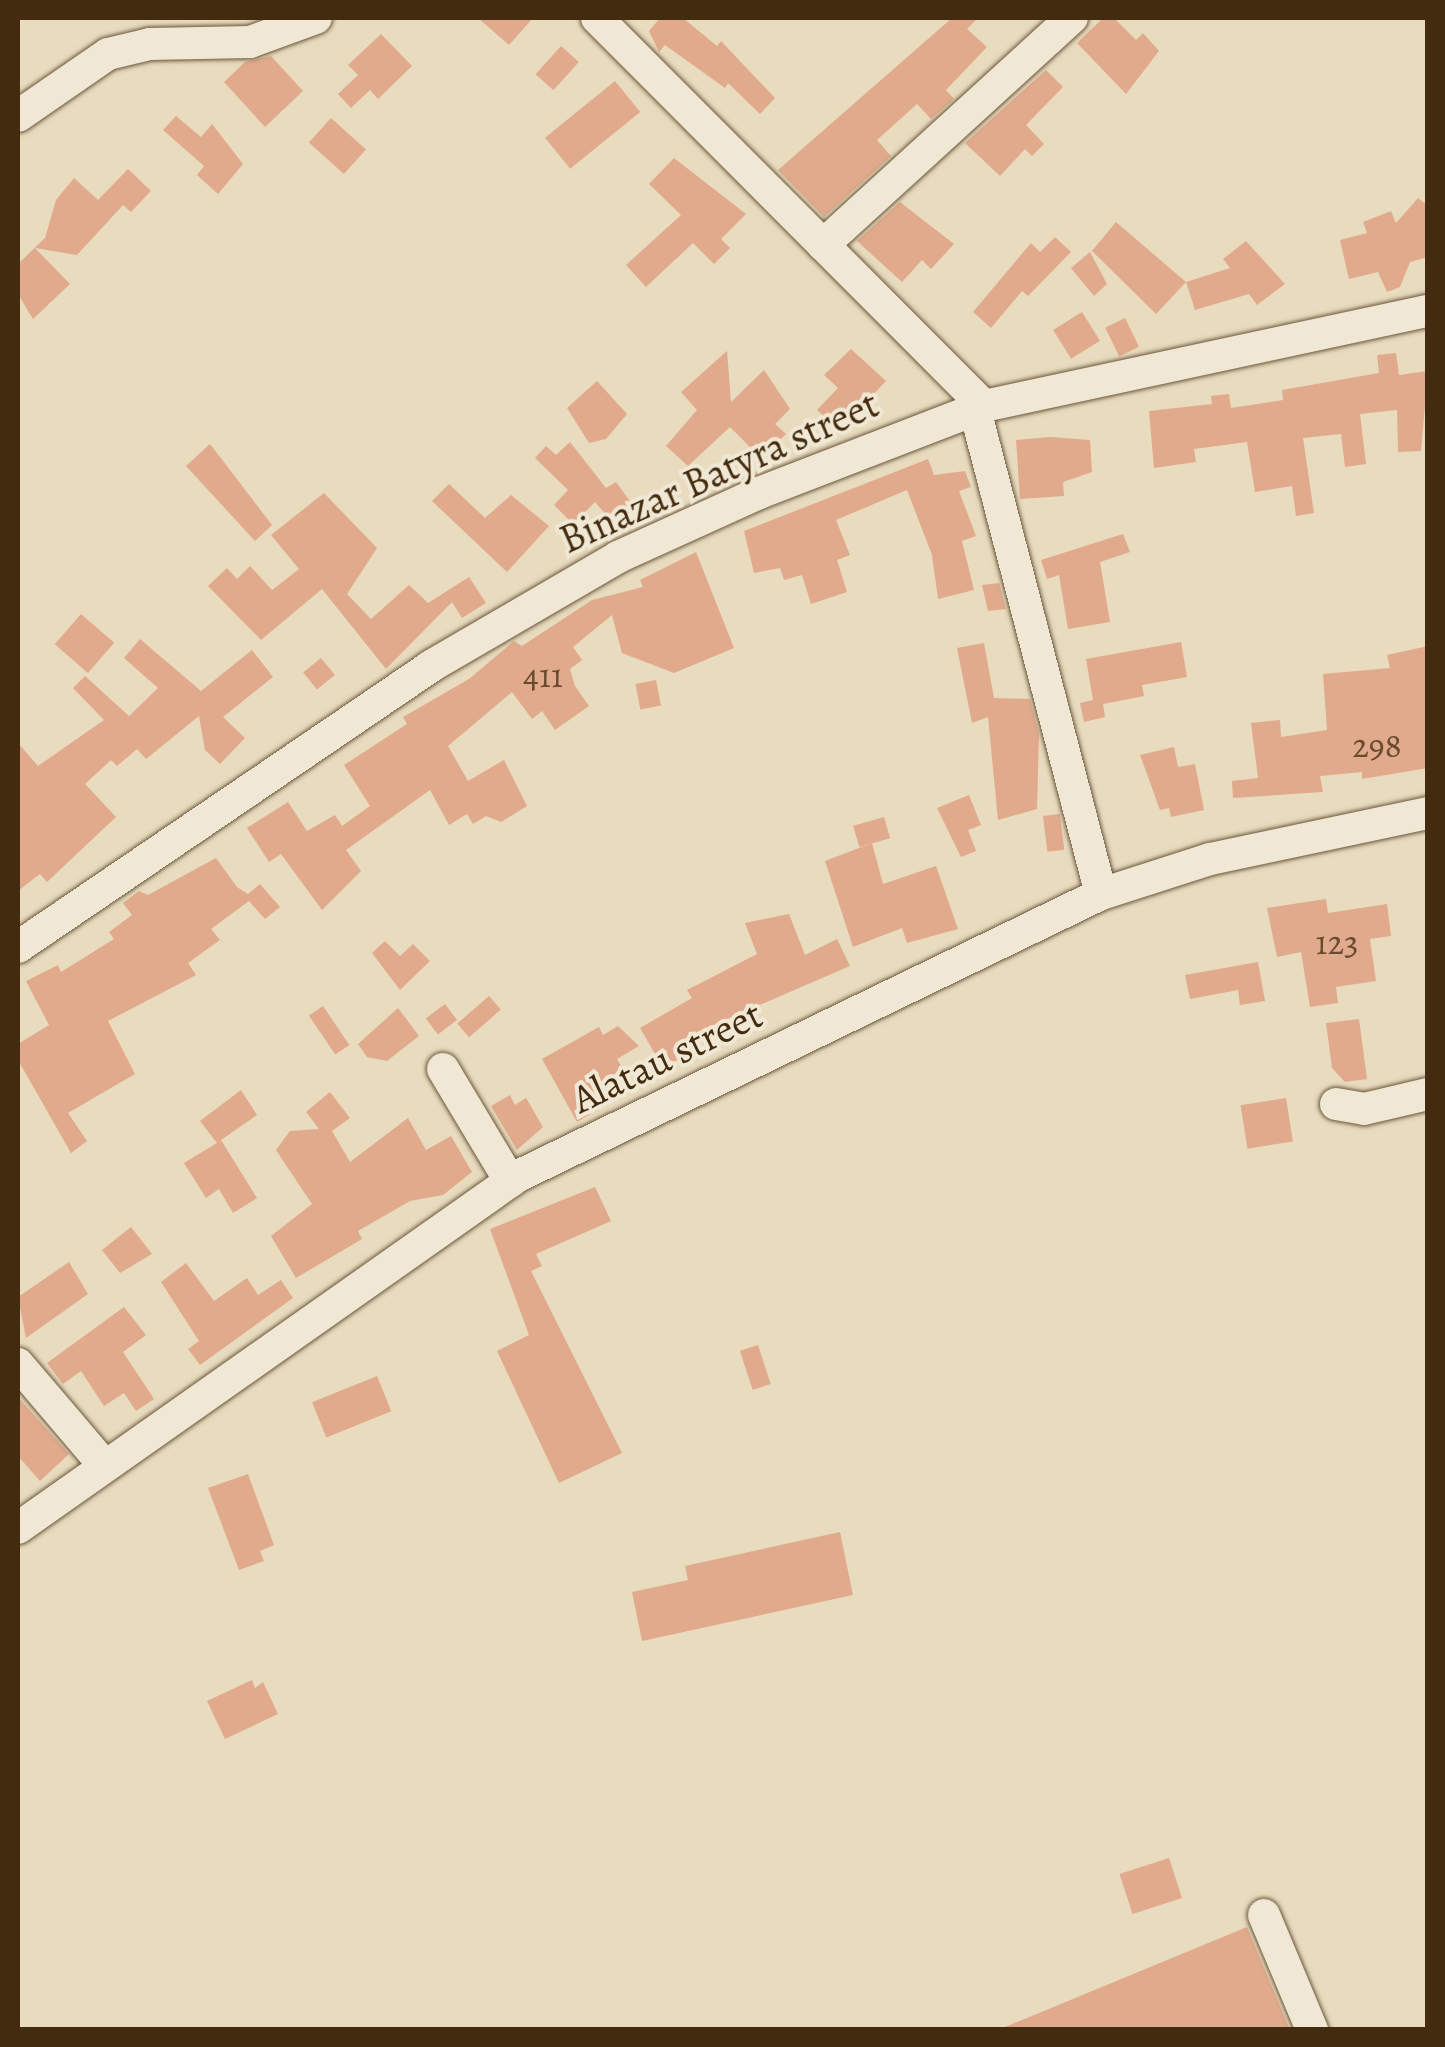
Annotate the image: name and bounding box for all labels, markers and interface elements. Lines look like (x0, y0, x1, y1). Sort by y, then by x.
street label: Binazar Batyra street (552, 380, 886, 564)
house number: 411 (523, 654, 563, 696)
house number: 298 (1352, 724, 1402, 766)
house number: 123 (1315, 921, 1359, 963)
street label: Alatau street (564, 990, 770, 1124)

